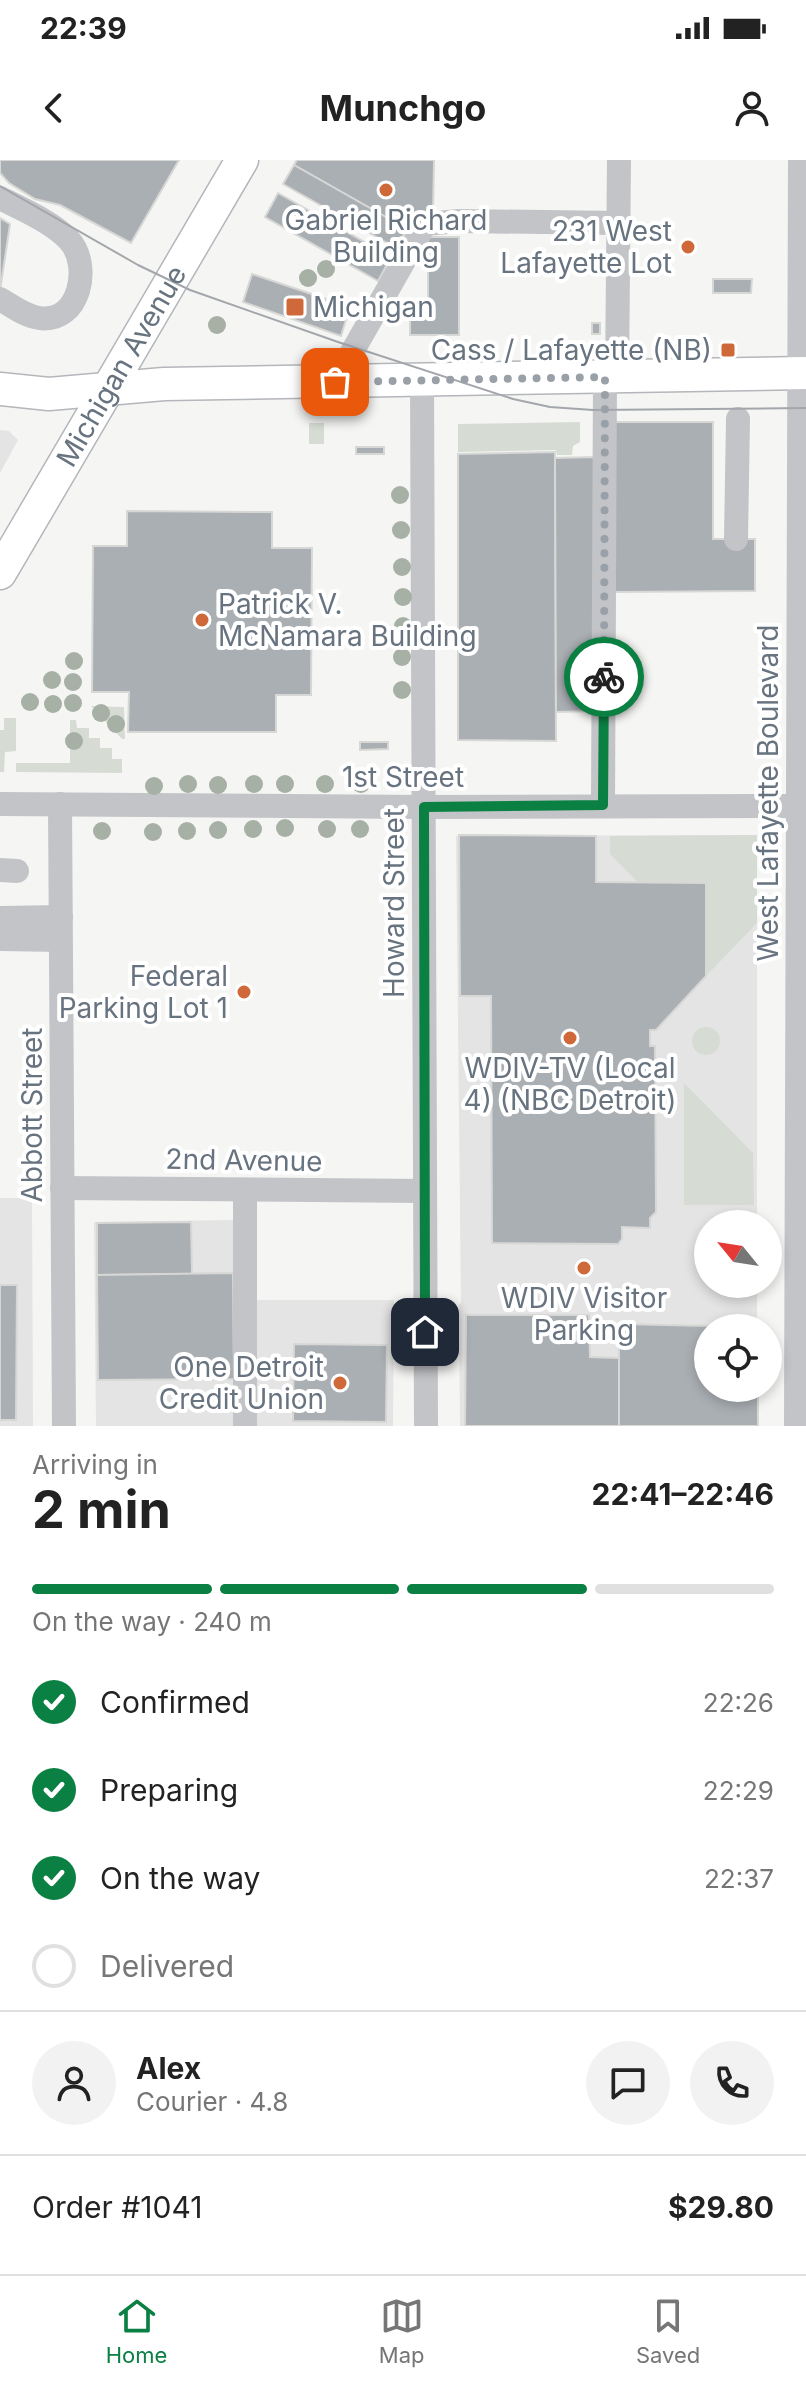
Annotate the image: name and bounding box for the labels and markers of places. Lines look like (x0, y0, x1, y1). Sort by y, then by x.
marker: Gabriel Richard Building (377, 181, 395, 199)
place label: Gabriel Richard Building (285, 203, 487, 269)
place label: 231 West Lafayette Lot (500, 214, 672, 280)
marker: 231 West Lafayette Lot (679, 238, 697, 256)
place label: Michigan (313, 290, 434, 324)
marker: Michigan (284, 296, 306, 318)
place label: Cass / Lafayette (NB) (431, 333, 712, 367)
marker: Cass / Lafayette (NB) (719, 341, 737, 359)
pin (301, 348, 369, 416)
place label: Patrick V. McNamara Building (218, 587, 477, 653)
marker: Patrick V. McNamara Building (193, 611, 211, 629)
place label: Federal Parking Lot 1 (59, 959, 228, 1025)
marker: Federal Parking Lot 1 (235, 983, 253, 1001)
marker: WDIV-TV (Local 4) (NBC Detroit) (561, 1029, 579, 1047)
place label: WDIV-TV (Local 4) (NBC Detroit) (464, 1051, 676, 1117)
marker: WDIV Visitor Parking (575, 1259, 593, 1277)
place label: WDIV Visitor Parking (501, 1281, 667, 1347)
pin (391, 1298, 459, 1366)
place label: One Detroit Credit Union (159, 1350, 324, 1416)
marker: One Detroit Credit Union (331, 1374, 349, 1392)

